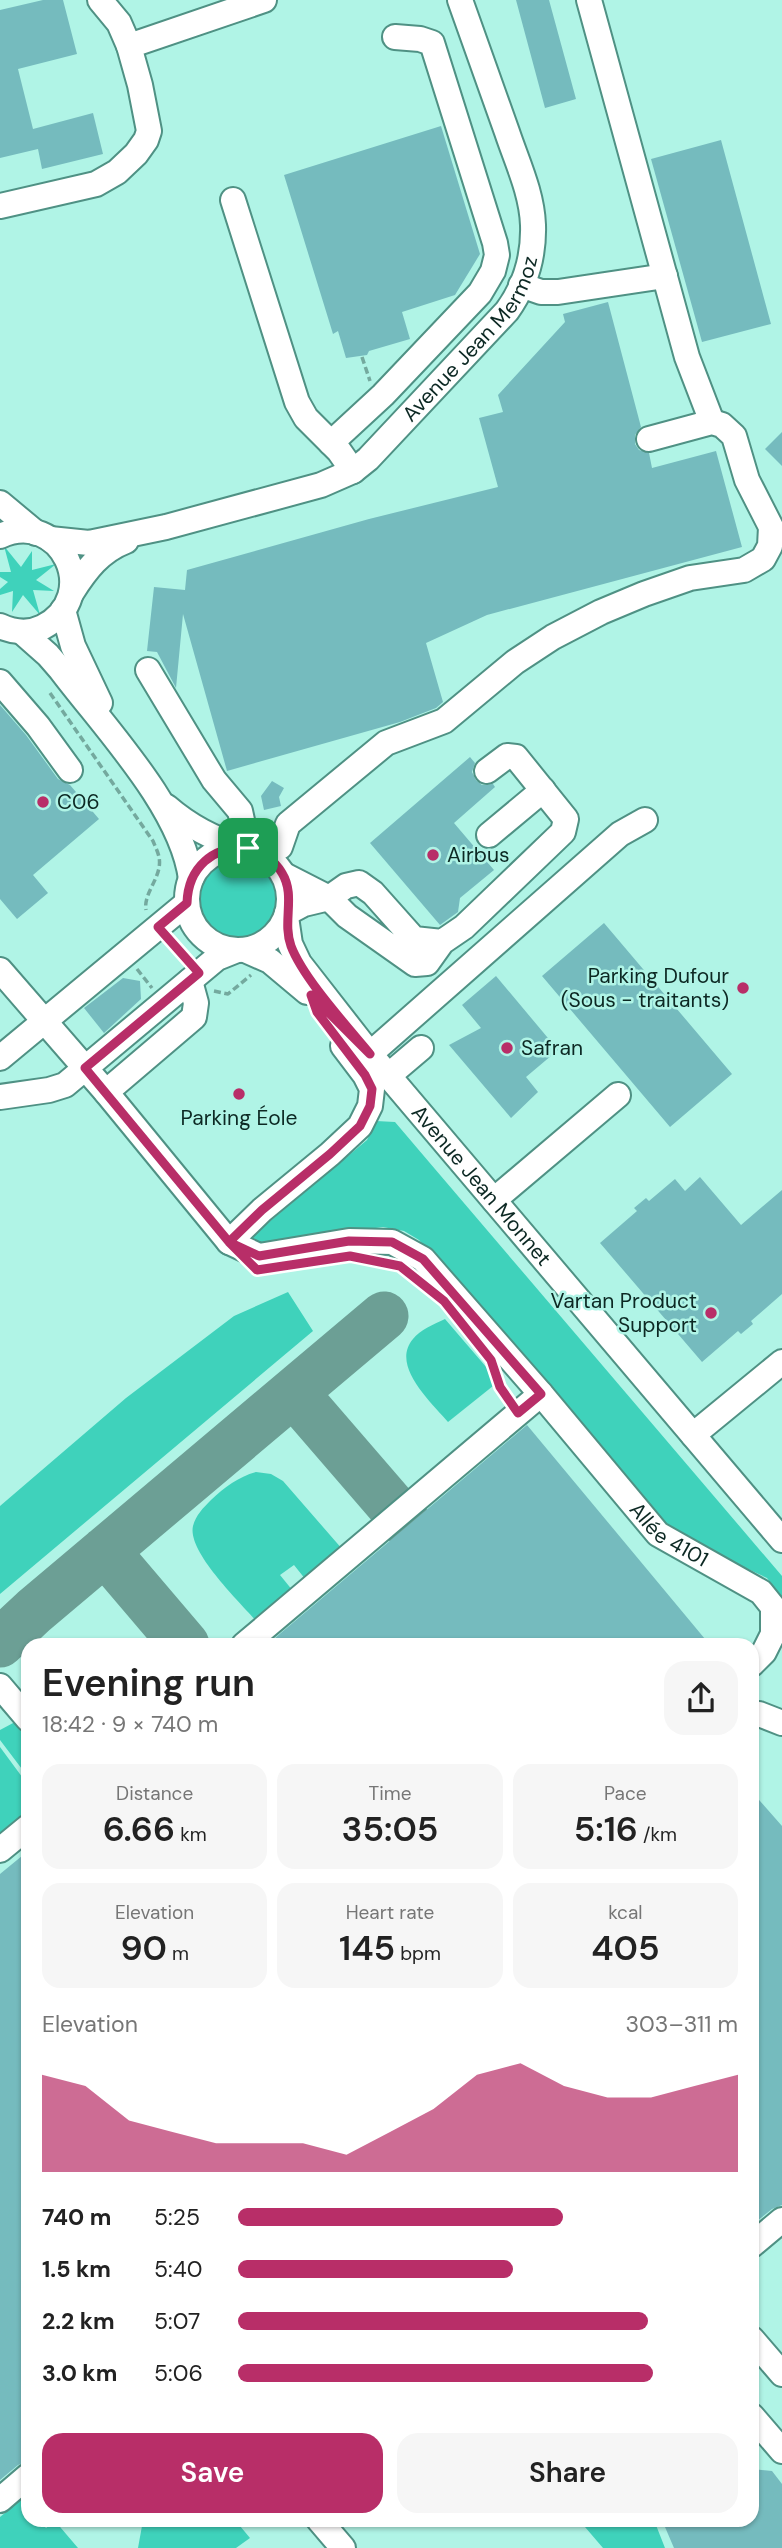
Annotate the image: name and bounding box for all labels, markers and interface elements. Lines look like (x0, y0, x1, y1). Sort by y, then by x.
street label: Avenue Jean Mermoz (396, 253, 544, 428)
place label: C06 (57, 788, 100, 816)
marker: C06 (35, 794, 51, 810)
pin (218, 818, 278, 878)
icon: arrive (229, 829, 267, 867)
place label: Airbus (447, 841, 509, 869)
marker: Airbus (425, 847, 441, 863)
place label: Parking Dufour (Sous - traitants) (561, 962, 729, 1014)
marker: Parking Dufour (Sous - traitants) (735, 980, 751, 996)
place label: Safran (521, 1034, 583, 1062)
marker: Safran (499, 1040, 515, 1056)
marker: Parking Éole (231, 1086, 247, 1102)
street label: Avenue Jean Monnet (405, 1099, 558, 1272)
place label: Parking Éole (181, 1104, 297, 1132)
place label: Vartan Product Support (550, 1287, 697, 1339)
marker: Vartan Product Support (703, 1305, 719, 1321)
street label: Allée 4101 (623, 1496, 713, 1573)
text: Evening run (42, 1658, 255, 1708)
button: share (664, 1661, 738, 1735)
text: 18:42 · 9 × 740 m (42, 1709, 218, 1739)
text: Distance (116, 1781, 193, 1806)
text: Time (369, 1781, 411, 1806)
text: Pace (604, 1781, 647, 1806)
text: 6.66 (103, 1806, 175, 1852)
text: 35:05 (341, 1806, 439, 1852)
text: 5:16 (574, 1806, 638, 1852)
text: km (175, 1822, 207, 1847)
text: /km (638, 1822, 677, 1847)
text: Elevation (115, 1900, 194, 1925)
text: Heart rate (346, 1900, 434, 1925)
text: kcal (608, 1900, 642, 1925)
text: 90 (120, 1925, 167, 1971)
text: 145 (339, 1925, 395, 1971)
text: 405 (591, 1925, 660, 1971)
text: m (167, 1941, 189, 1966)
text: bpm (395, 1941, 441, 1966)
text: Elevation (42, 2009, 138, 2039)
text: 303–311 m (626, 2009, 738, 2039)
text: 740 m (42, 2202, 111, 2232)
text: 5:25 (154, 2202, 200, 2232)
text: 1.5 km (42, 2254, 111, 2284)
text: 5:40 (154, 2254, 202, 2284)
text: 2.2 km (42, 2306, 115, 2336)
text: 5:07 (154, 2306, 200, 2336)
text: 3.0 km (42, 2358, 117, 2388)
text: 5:06 (154, 2358, 203, 2388)
button: Save (42, 2433, 383, 2513)
button: Share (397, 2433, 738, 2513)

